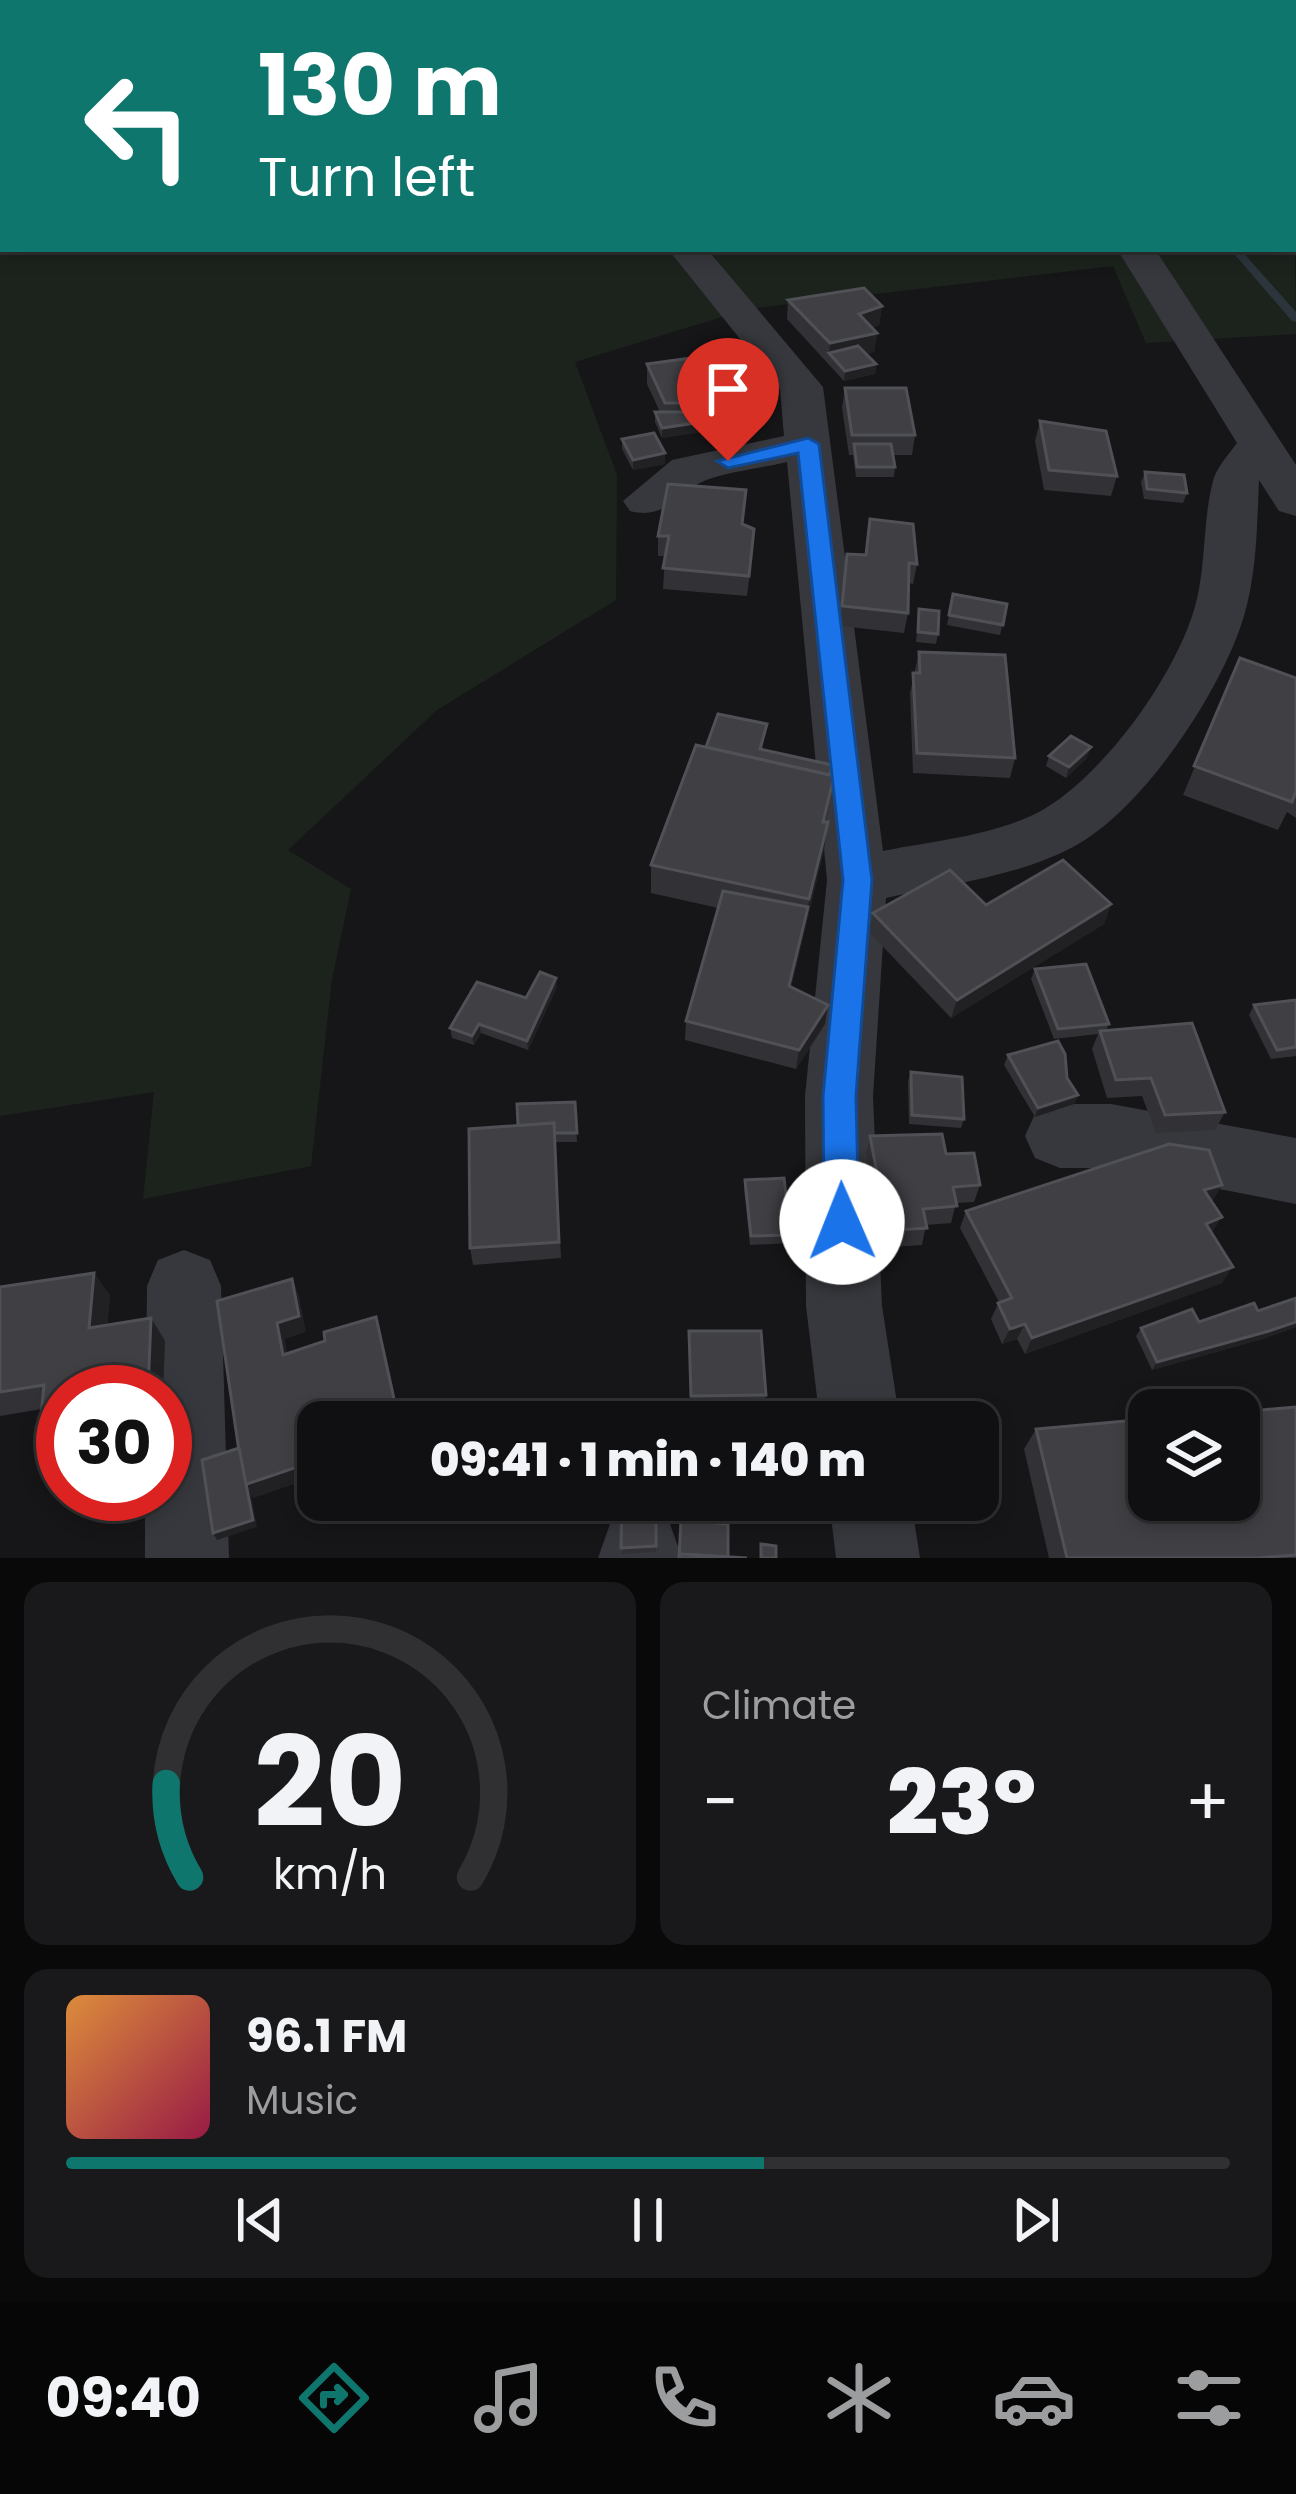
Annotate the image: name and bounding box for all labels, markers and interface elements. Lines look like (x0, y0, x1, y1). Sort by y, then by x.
text: 130 m (258, 27, 502, 144)
icon: left (60, 48, 216, 204)
text: Turn left (258, 139, 475, 215)
pin (677, 338, 779, 461)
icon: arrive (695, 356, 761, 422)
position arrow (779, 1159, 905, 1285)
speed limit sign: 30 (36, 1365, 192, 1521)
map controls (1128, 1389, 1260, 1521)
button: layers (1128, 1389, 1260, 1521)
text: 09:41 · 1 min · 140 m (430, 1429, 866, 1492)
text: Climate (702, 1678, 856, 1733)
text: 20 (254, 1695, 406, 1870)
text: 23° (887, 1739, 1036, 1866)
text: − (702, 1756, 738, 1848)
text: + (1185, 1756, 1230, 1848)
text: km/h (273, 1843, 387, 1903)
text: 96.1 FM (246, 2005, 407, 2068)
text: Music (246, 2073, 358, 2128)
icon: previous (227, 2187, 293, 2253)
icon: pause (615, 2187, 681, 2253)
icon: next (1003, 2187, 1069, 2253)
icon: directions (292, 2356, 376, 2440)
icon: music (467, 2356, 551, 2440)
icon: phone (642, 2356, 726, 2440)
icon: climate (817, 2356, 901, 2440)
icon: car (992, 2356, 1076, 2440)
icon: filters (1167, 2356, 1251, 2440)
text: 09:40 (45, 2360, 201, 2436)

